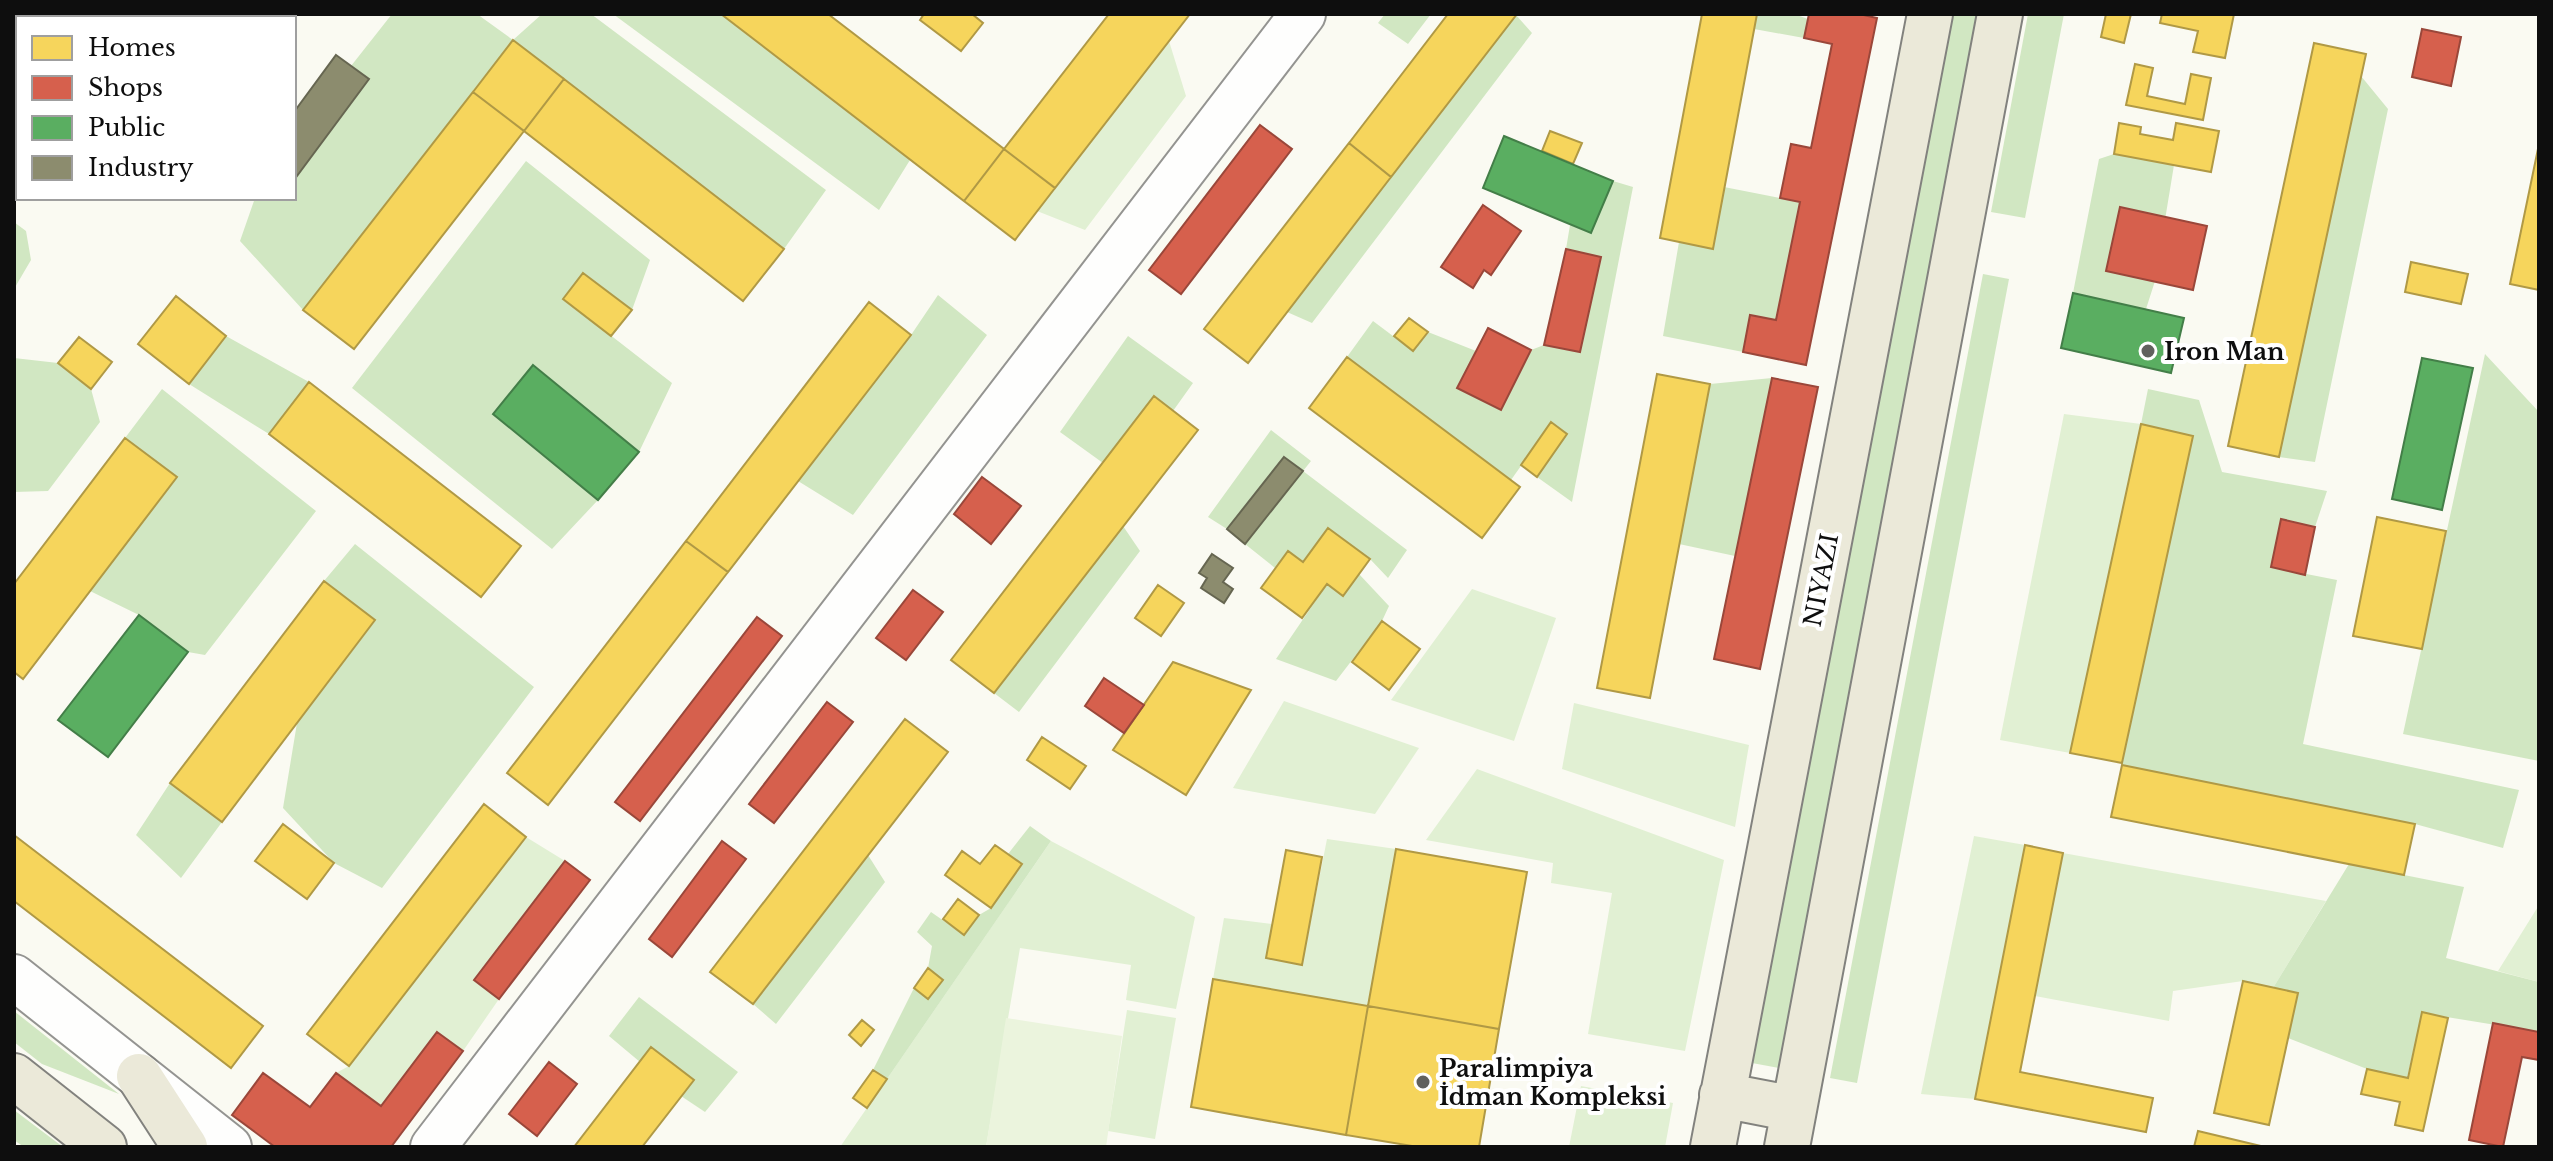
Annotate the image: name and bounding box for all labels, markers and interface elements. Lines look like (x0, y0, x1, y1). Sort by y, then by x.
legend (16, 16, 296, 200)
text: Homes (88, 33, 176, 62)
text: Shops (88, 73, 163, 102)
text: Public (88, 113, 165, 142)
text: Industry (88, 153, 194, 182)
place label: Iron Man (2164, 337, 2285, 366)
marker: Iron Man (2139, 342, 2157, 360)
street label: NIYAZI (1798, 531, 1844, 629)
place label: Paralimpiya İdman Kompleksi (1439, 1054, 1666, 1111)
marker: Paralimpiya İdman Kompleksi (1414, 1073, 1432, 1091)

